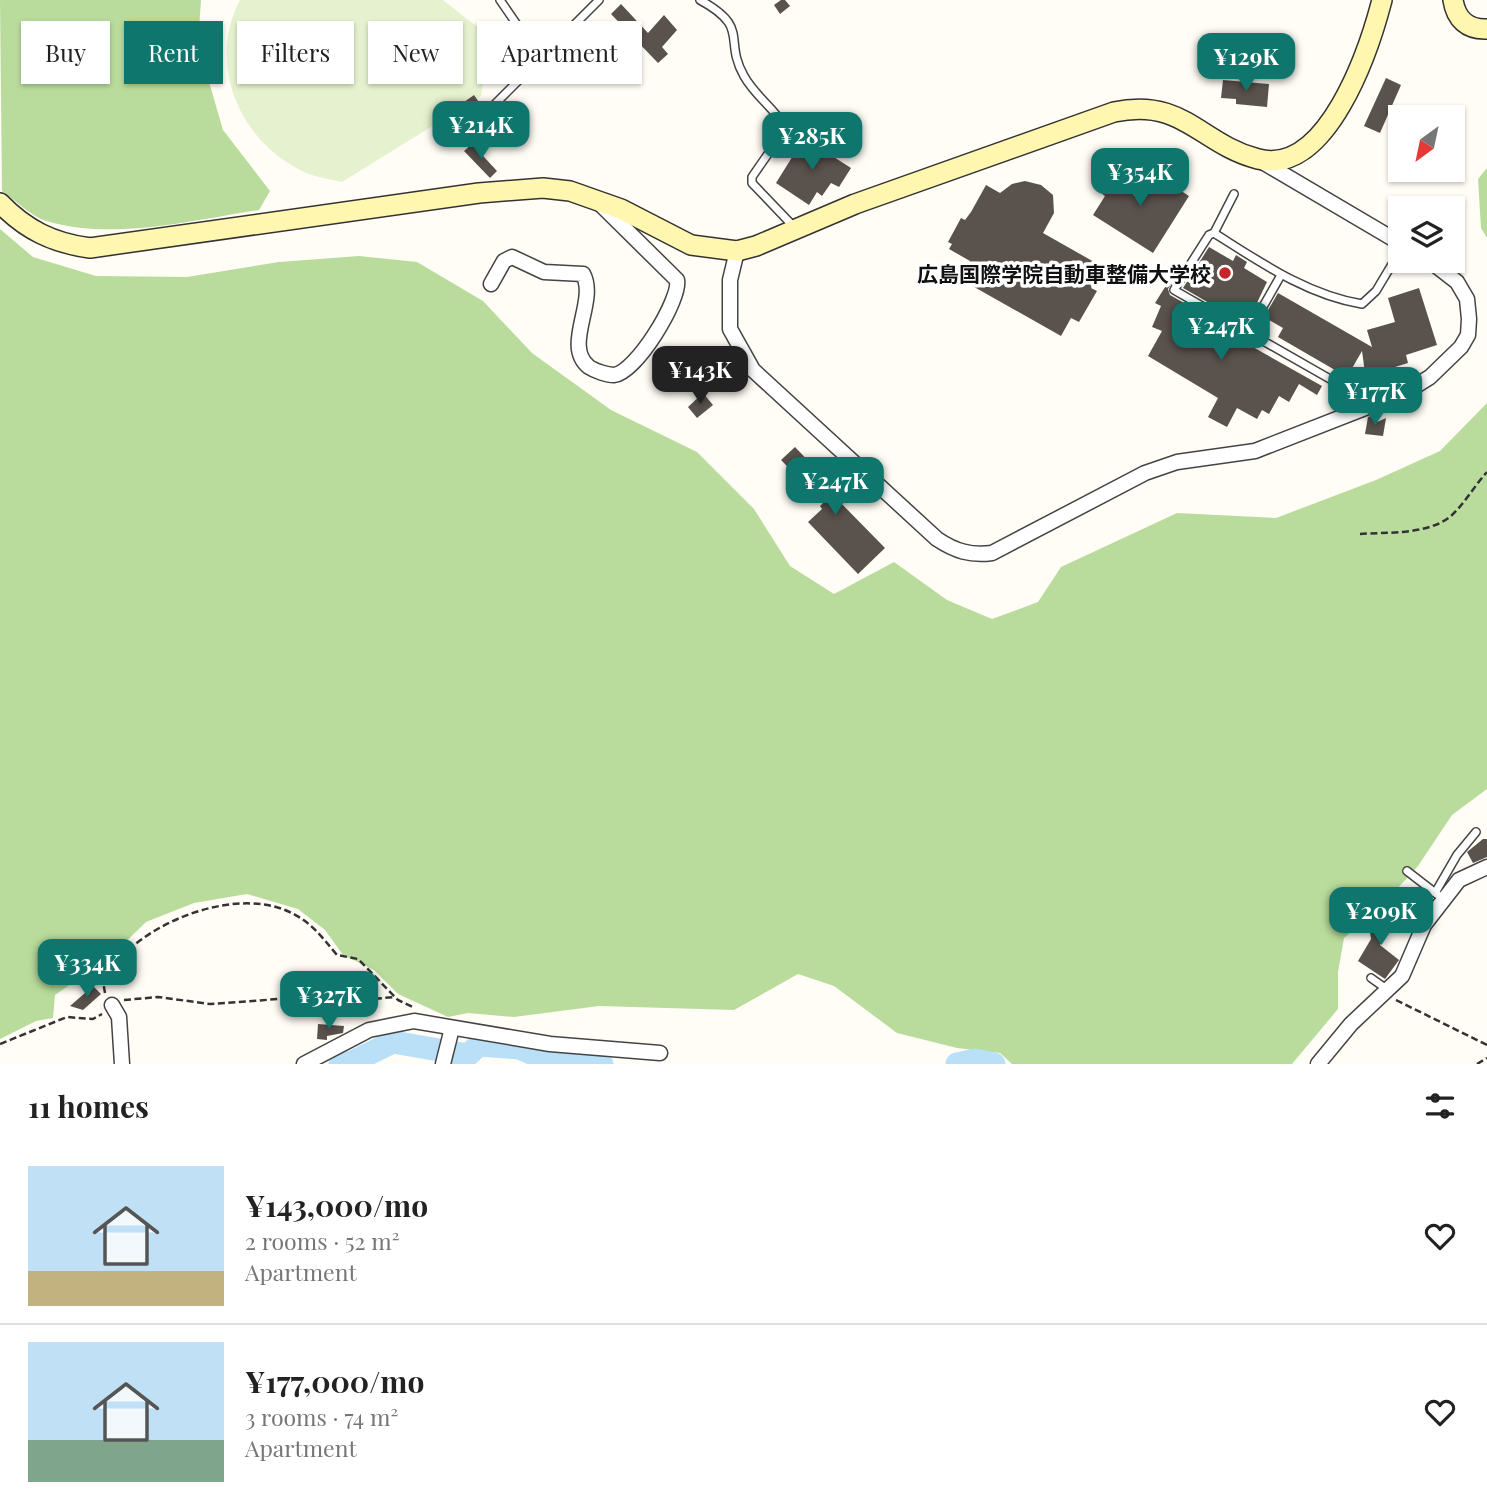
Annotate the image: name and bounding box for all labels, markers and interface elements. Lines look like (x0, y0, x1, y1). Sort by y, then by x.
chip: Buy (21, 21, 110, 84)
chip: Rent (124, 21, 223, 84)
chip: Filters (237, 21, 354, 84)
chip: New (368, 21, 463, 84)
chip: Apartment (477, 21, 642, 84)
pin: ¥129K (1197, 34, 1295, 93)
text: ¥129K (1213, 40, 1279, 71)
pin: ¥214K (432, 102, 530, 161)
north arrow (1388, 105, 1465, 182)
map controls (1388, 105, 1465, 273)
text: ¥214K (449, 108, 514, 139)
pin: ¥285K (763, 113, 861, 172)
text: ¥285K (778, 119, 846, 150)
pin: ¥354K (1091, 148, 1189, 208)
text: ¥354K (1107, 155, 1173, 186)
button: layers (1388, 196, 1465, 273)
place label: 広島国際学院自動車整備大学校 (917, 259, 1211, 287)
marker: 広島国際学院自動車整備大学校 (1217, 265, 1233, 281)
pin: ¥247K (1172, 302, 1270, 362)
text: ¥247K (1188, 309, 1254, 340)
pin: ¥143K (651, 346, 749, 406)
text: ¥143K (668, 353, 732, 384)
pin: ¥177K (1326, 368, 1424, 427)
text: ¥177K (1344, 374, 1406, 405)
pin: ¥247K (786, 458, 884, 517)
text: ¥247K (802, 464, 868, 495)
pin: ¥209K (1332, 888, 1430, 947)
text: ¥209K (1345, 894, 1417, 925)
pin: ¥334K (38, 940, 136, 999)
text: ¥334K (54, 946, 120, 977)
pin: ¥327K (280, 972, 378, 1031)
text: ¥327K (296, 978, 362, 1009)
text: 11 homes (28, 1086, 149, 1126)
icon: filters (1421, 1087, 1459, 1125)
text: ¥143,000/mo (245, 1185, 428, 1225)
icon: home (84, 1194, 168, 1278)
icon: heart (1421, 1217, 1459, 1255)
text: 2 rooms · 52 m² (245, 1225, 399, 1256)
text: Apartment (245, 1256, 357, 1287)
text: ¥177,000/mo (245, 1361, 424, 1401)
icon: home (84, 1370, 168, 1454)
icon: heart (1421, 1393, 1459, 1431)
text: 3 rooms · 74 m² (245, 1401, 398, 1432)
text: Apartment (245, 1432, 357, 1463)

